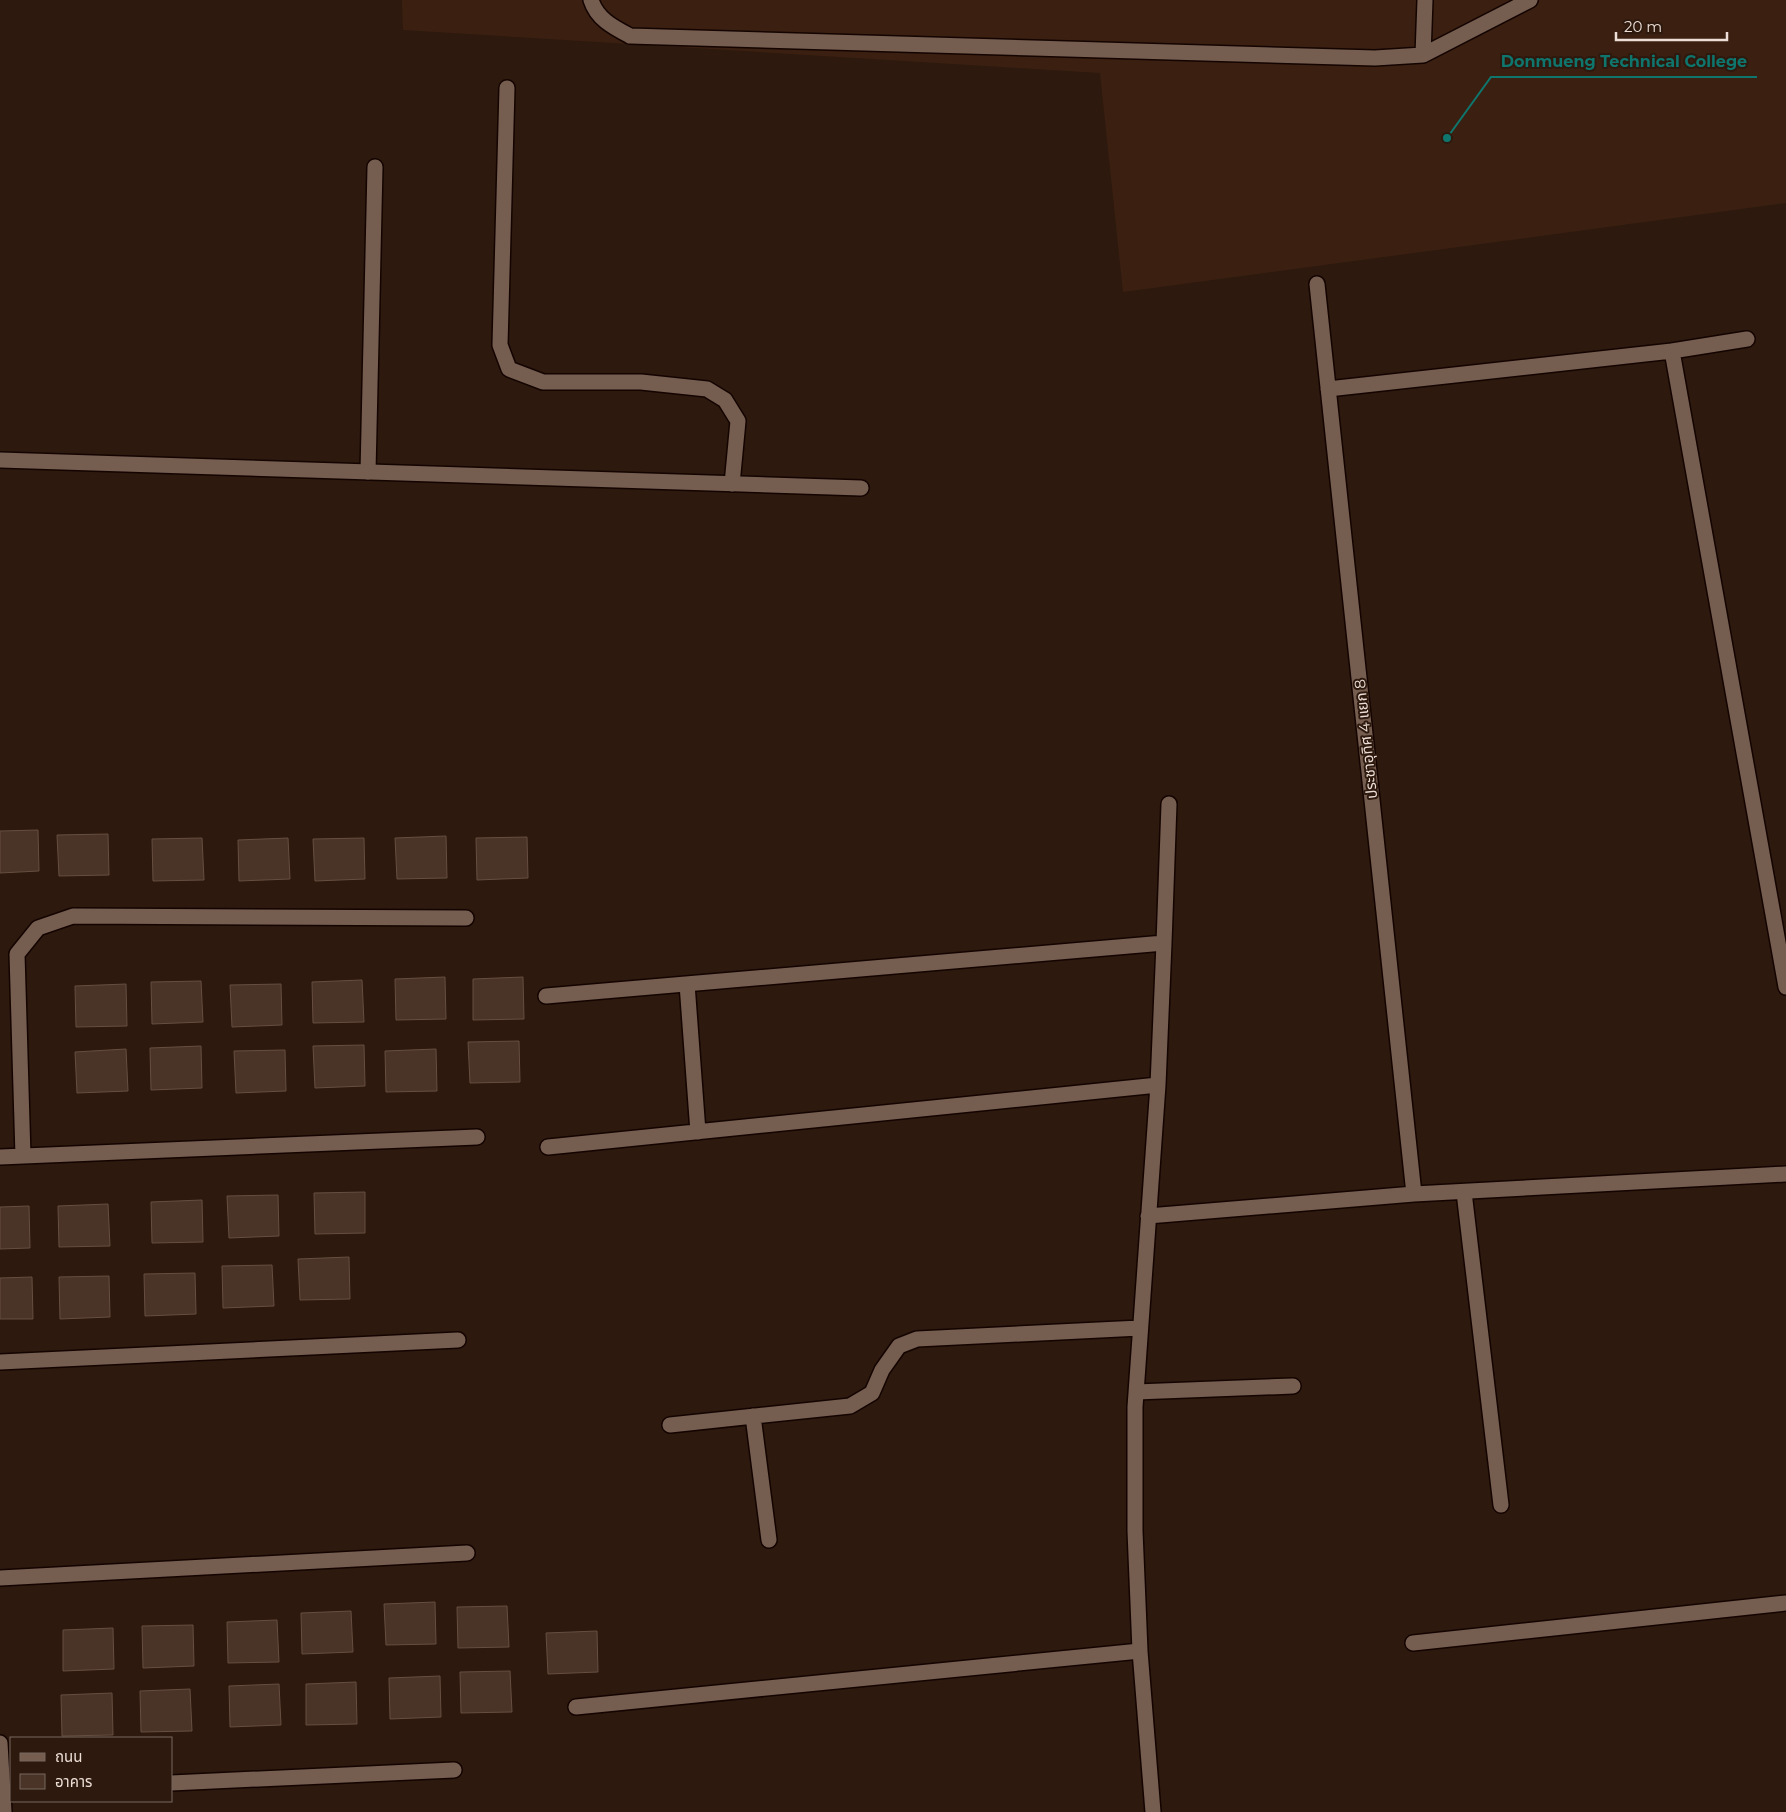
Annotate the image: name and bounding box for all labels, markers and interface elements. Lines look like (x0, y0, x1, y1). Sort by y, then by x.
scale bar (1616, 10, 1727, 42)
text: 20 m (1624, 17, 1662, 36)
callout: Donmueng Technical College (1491, 46, 1757, 77)
text: Donmueng Technical College (1501, 52, 1747, 71)
street label: ประชาอุทิศ 4 แยก 8 (1350, 678, 1381, 800)
legend (10, 1737, 172, 1802)
text: ถนน (55, 1747, 82, 1766)
text: อาคาร (55, 1772, 92, 1791)

